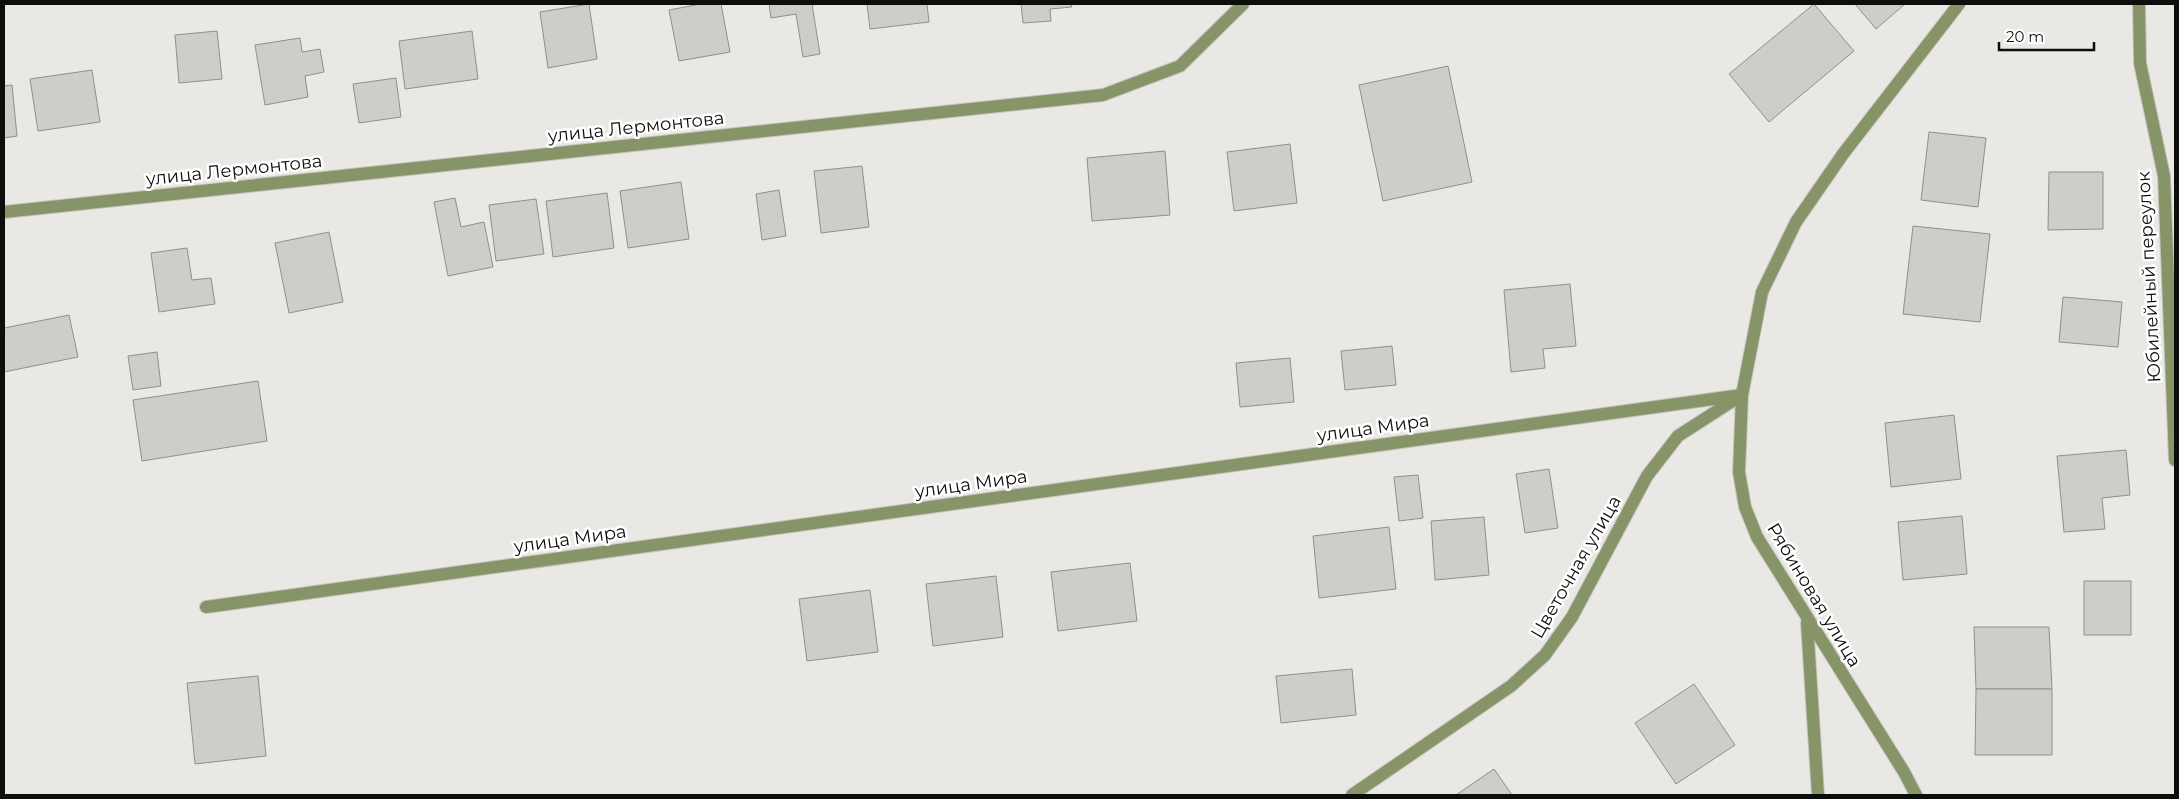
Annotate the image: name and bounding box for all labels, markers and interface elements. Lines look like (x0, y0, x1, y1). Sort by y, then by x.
scale bar (1999, 20, 2094, 52)
text: 20 m (2006, 27, 2044, 46)
street label: улица Лермонтова (546, 107, 725, 147)
street label: улица Лермонтова (144, 150, 323, 190)
street label: Юбилейный переулок (2132, 170, 2166, 383)
street label: улица Мира (1314, 409, 1431, 447)
street label: улица Мира (912, 465, 1029, 503)
street label: Цветочная улица (1526, 492, 1626, 642)
street label: Рябиновая улица (1762, 519, 1866, 671)
street label: улица Мира (511, 520, 628, 558)

